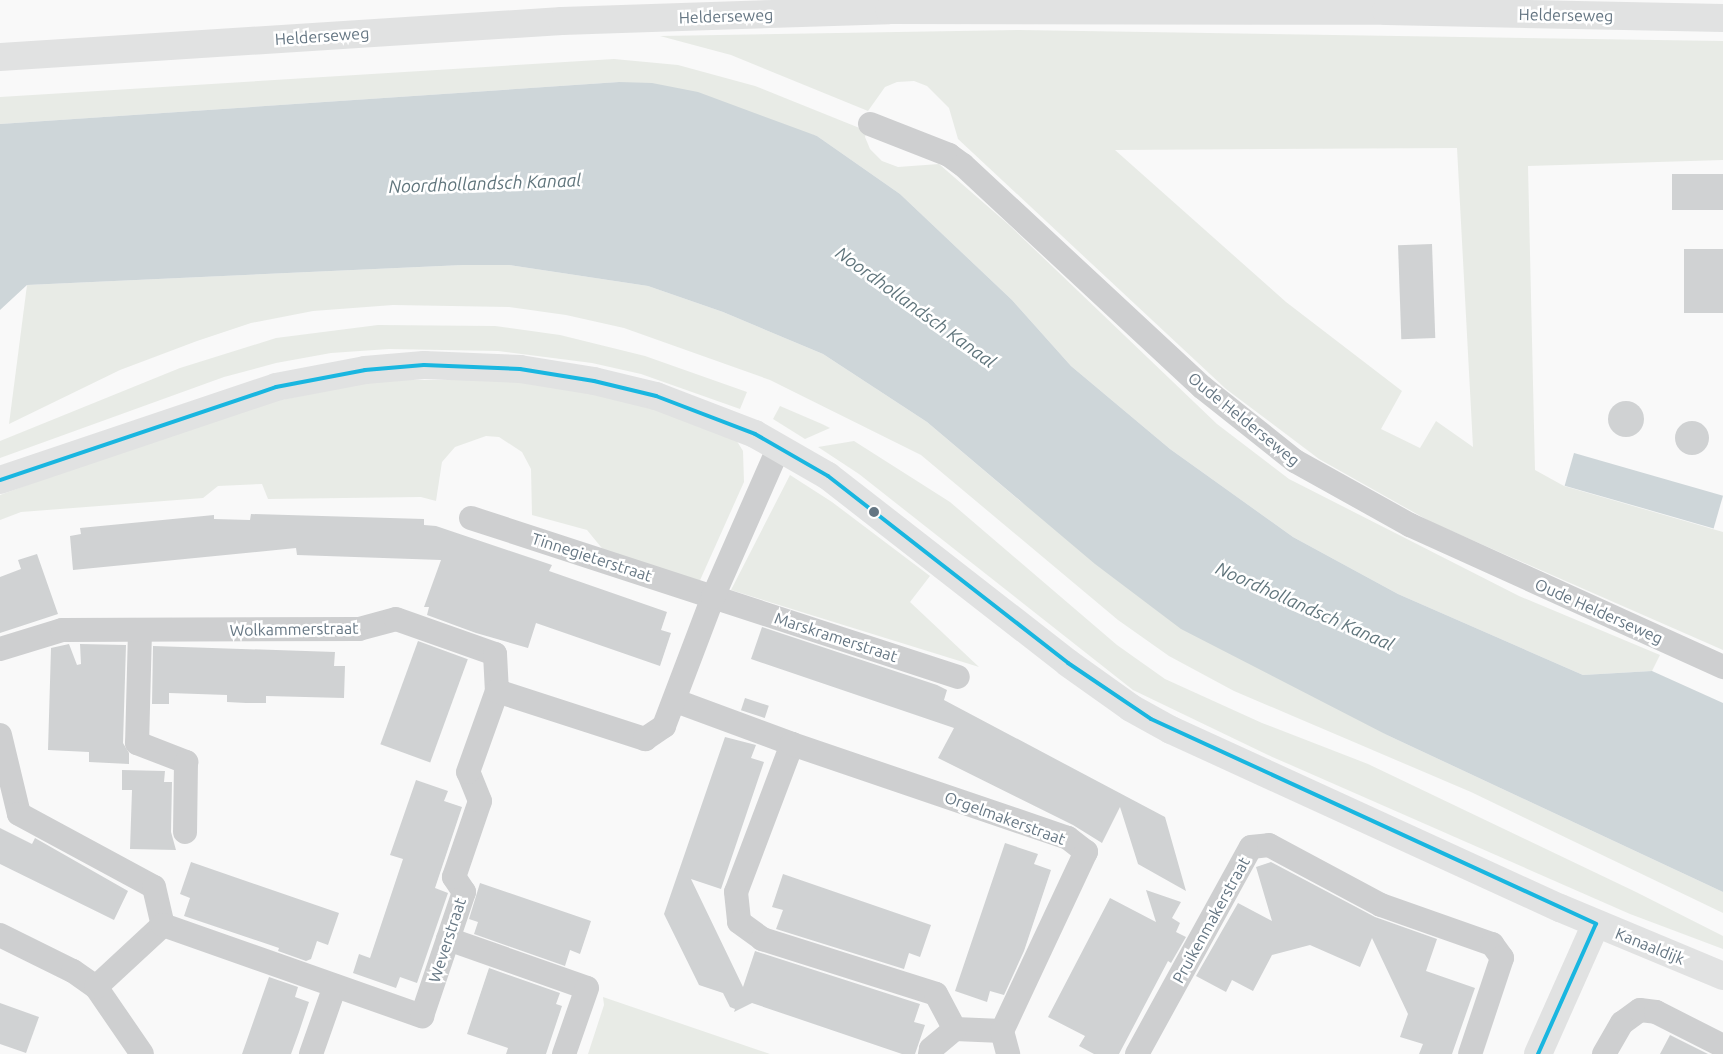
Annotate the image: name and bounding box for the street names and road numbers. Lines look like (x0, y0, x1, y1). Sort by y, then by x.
street label: Helderseweg (678, 5, 774, 27)
street label: Helderseweg (1519, 5, 1613, 25)
street label: Helderseweg (274, 23, 370, 49)
street label: Oude Helderseweg (1184, 368, 1304, 470)
street label: Tinnegieterstraat (529, 529, 655, 585)
street label: Oude Helderseweg (1532, 574, 1666, 648)
street label: Marskramerstraat (772, 608, 900, 666)
street label: Wolkammerstraat (229, 618, 359, 640)
street label: Orgelmakerstraat (942, 787, 1068, 849)
street label: Pruikenmakerstraat (1168, 854, 1254, 986)
street label: Weverstraat (424, 895, 470, 985)
street label: Kanaaldijk (1613, 923, 1687, 969)

